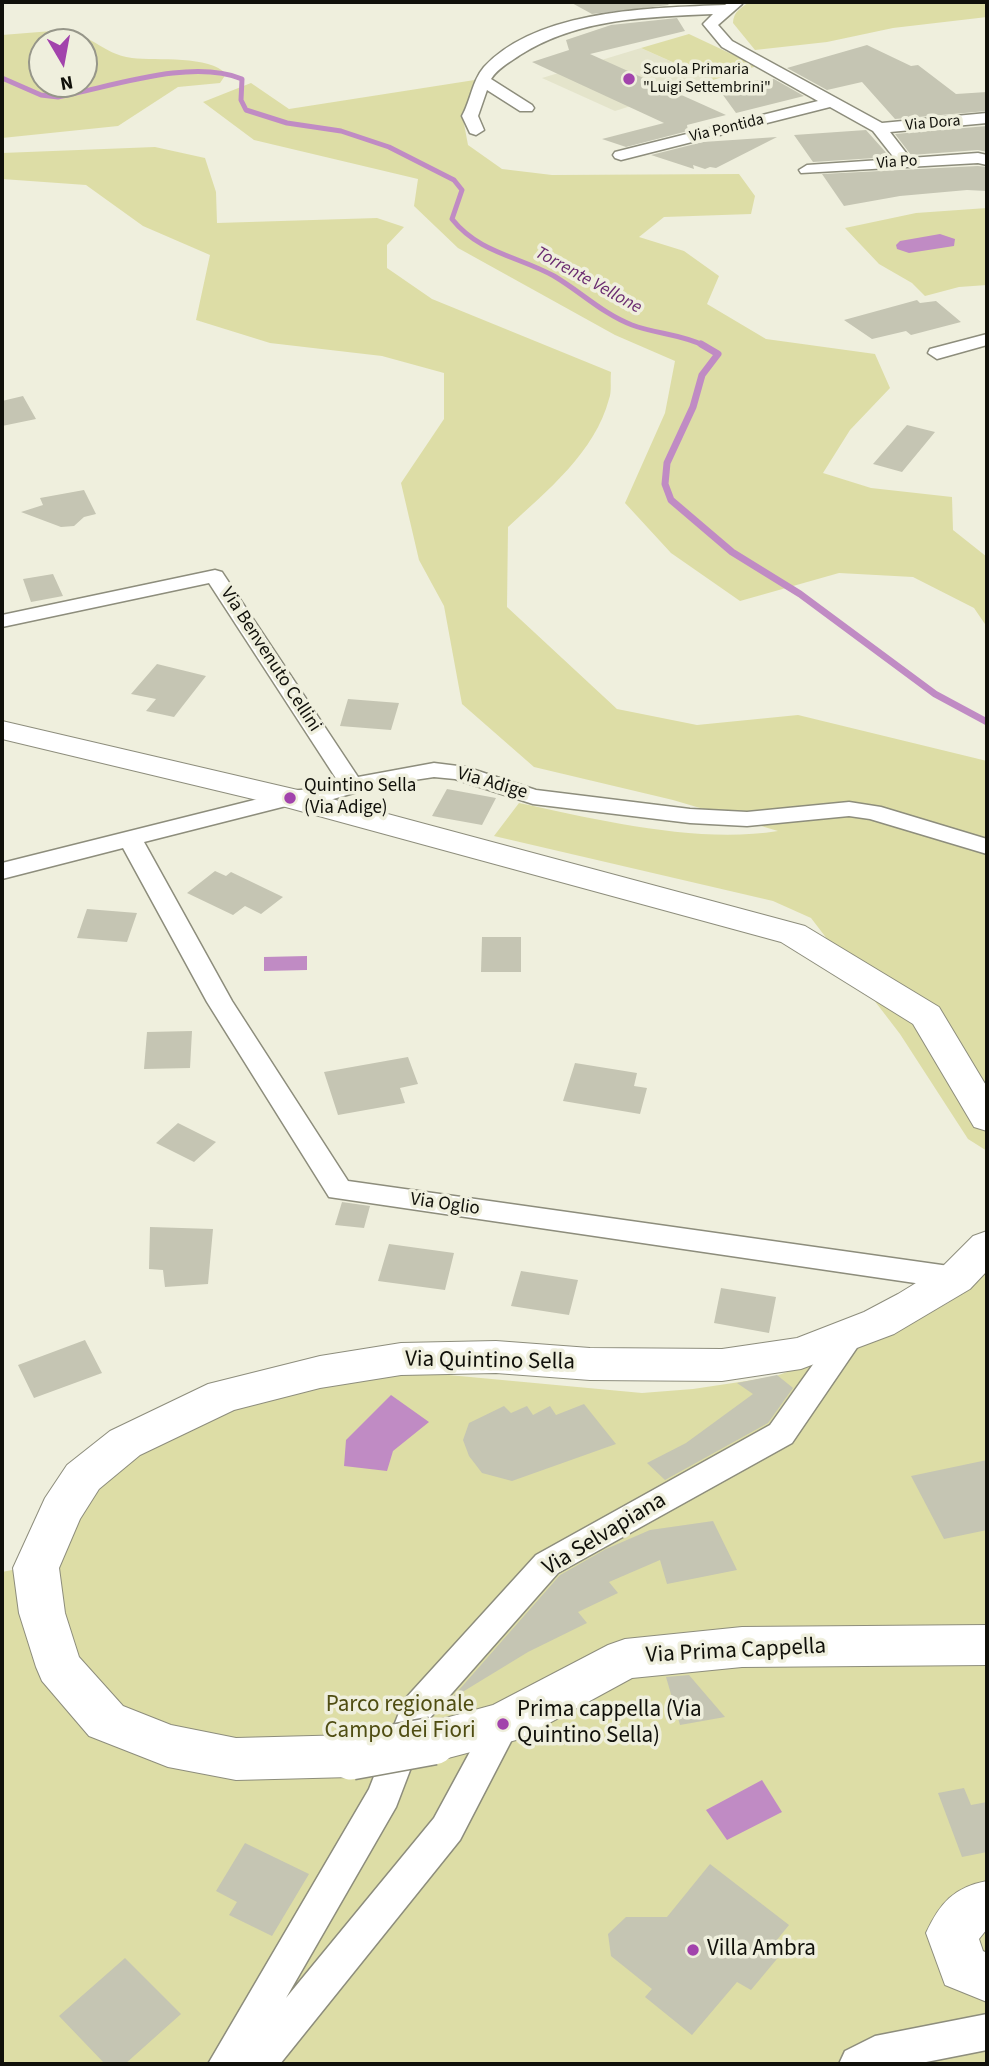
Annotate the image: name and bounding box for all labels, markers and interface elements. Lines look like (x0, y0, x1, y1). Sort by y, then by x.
north arrow (28, 28, 98, 98)
place label: Scuola Primaria "Luigi Settembrini" (643, 60, 771, 98)
text: N (58, 68, 75, 97)
marker: Scuola Primaria "Luigi Settembrini" (621, 71, 637, 87)
street label: Via Pontida (688, 111, 766, 147)
street label: Via Dora (905, 112, 961, 136)
street label: Via Po (876, 152, 918, 174)
water label: Torrente Vellone (531, 243, 645, 319)
street label: Via Benvenuto Cellini (215, 583, 325, 737)
street label: Via Adige (454, 763, 530, 805)
place label: Quintino Sella (Via Adige) (304, 776, 416, 820)
marker: Quintino Sella (Via Adige) (282, 790, 298, 806)
street label: Via Oglio (409, 1189, 481, 1221)
street label: Via Quintino Sella (405, 1347, 575, 1377)
street label: Via Selvapiana (538, 1487, 672, 1583)
street label: Via Prima Cappella (645, 1633, 827, 1671)
park label: Parco regionale Campo dei Fiori (324, 1692, 476, 1746)
place label: Prima cappella (Via Quintino Sella) (517, 1697, 702, 1751)
marker: Prima cappella (Via Quintino Sella) (495, 1716, 511, 1732)
place label: Villa Ambra (707, 1936, 816, 1964)
marker: Villa Ambra (685, 1942, 701, 1958)

